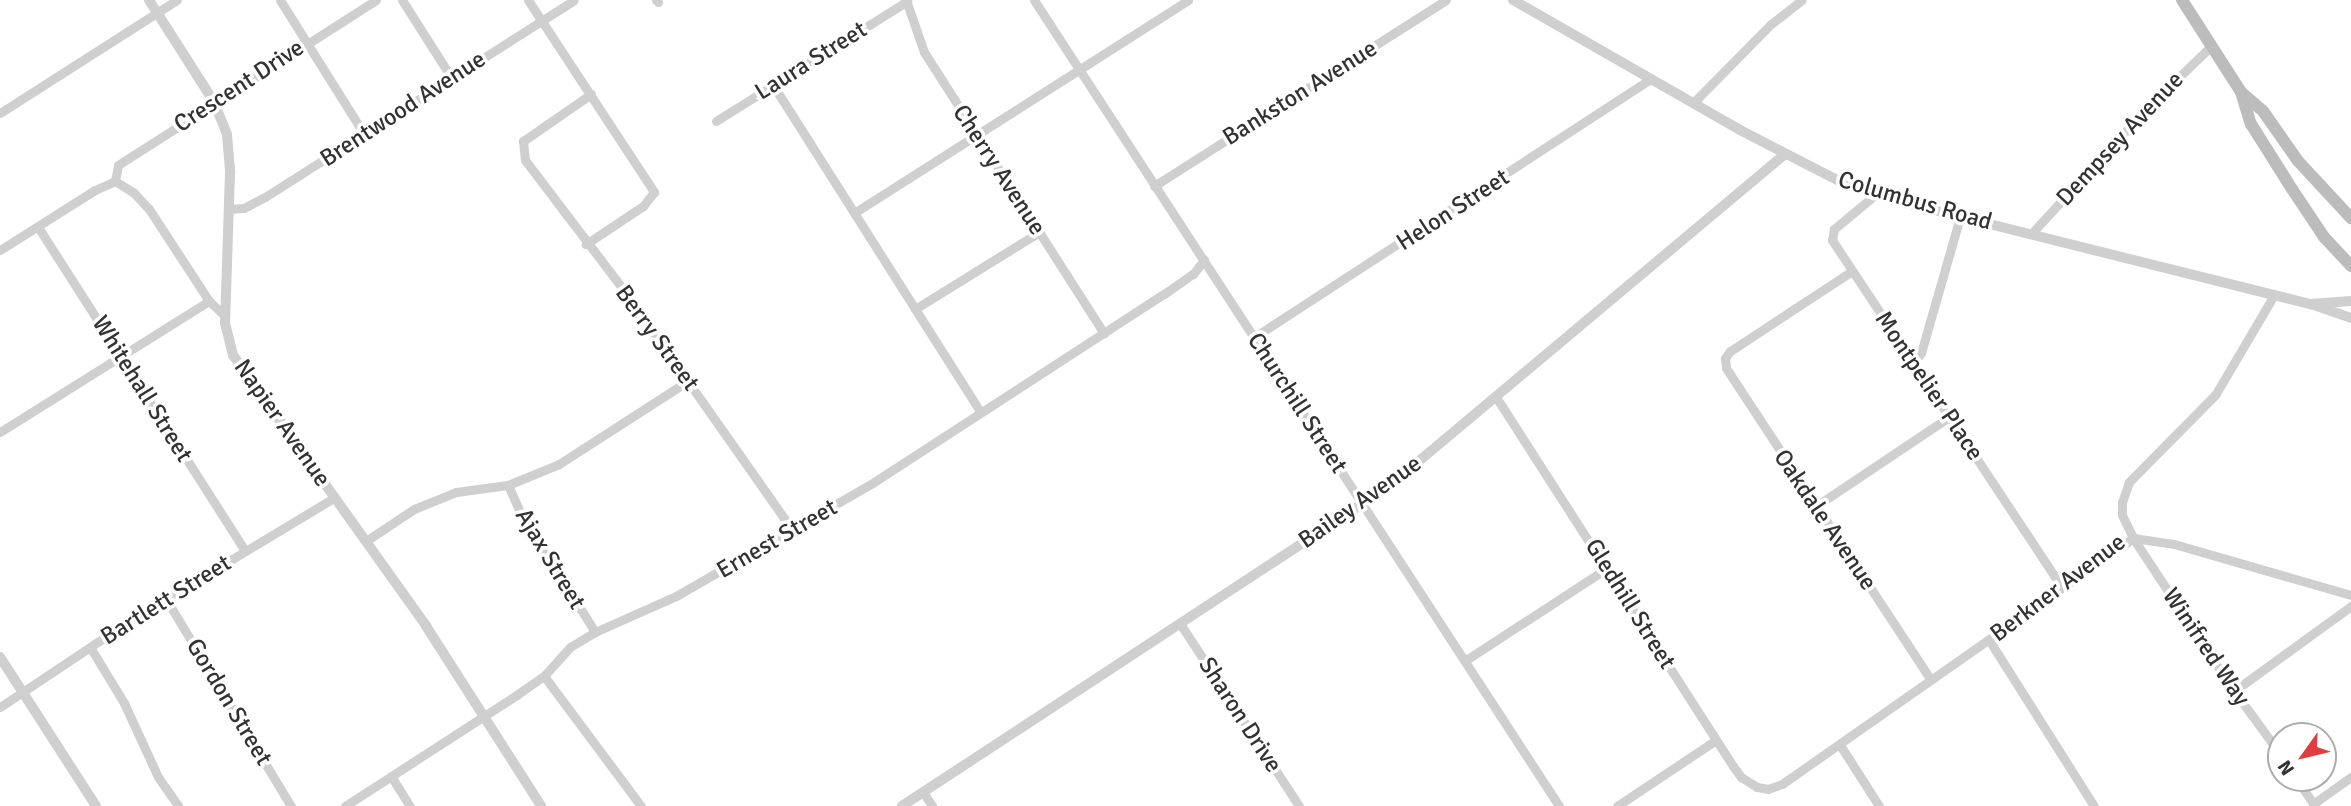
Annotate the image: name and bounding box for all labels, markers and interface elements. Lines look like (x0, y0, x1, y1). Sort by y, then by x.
street label: Laura Street (750, 15, 872, 107)
street label: Crescent Drive (169, 33, 309, 139)
street label: Bankston Avenue (1218, 34, 1382, 152)
street label: Brentwood Avenue (315, 45, 491, 173)
street label: Dempsey Avenue (2050, 66, 2190, 212)
street label: Cherry Avenue (946, 100, 1052, 240)
street label: Helon Street (1391, 163, 1515, 257)
street label: Columbus Road (1835, 165, 1995, 237)
street label: Berry Street (609, 279, 705, 397)
street label: Montpelier Place (1869, 306, 1989, 466)
street label: Whitehall Street (86, 311, 198, 467)
street label: Churchill Street (1241, 327, 1353, 479)
street label: Napier Avenue (228, 354, 336, 492)
street label: Oakdale Avenue (1767, 444, 1883, 596)
street label: Bailey Avenue (1293, 449, 1427, 555)
street label: Ernest Street (712, 493, 842, 585)
street label: Ajax Street (509, 503, 591, 615)
street label: Berkner Avenue (1985, 528, 2131, 648)
street label: Gledhill Street (1579, 534, 1681, 674)
street label: Bartlett Street (96, 549, 236, 651)
street label: Winifred Way (2156, 583, 2256, 711)
street label: Gordon Street (180, 633, 278, 771)
street label: Sharon Drive (1192, 652, 1288, 778)
north arrow (2267, 722, 2337, 792)
text: N (2273, 755, 2300, 780)

